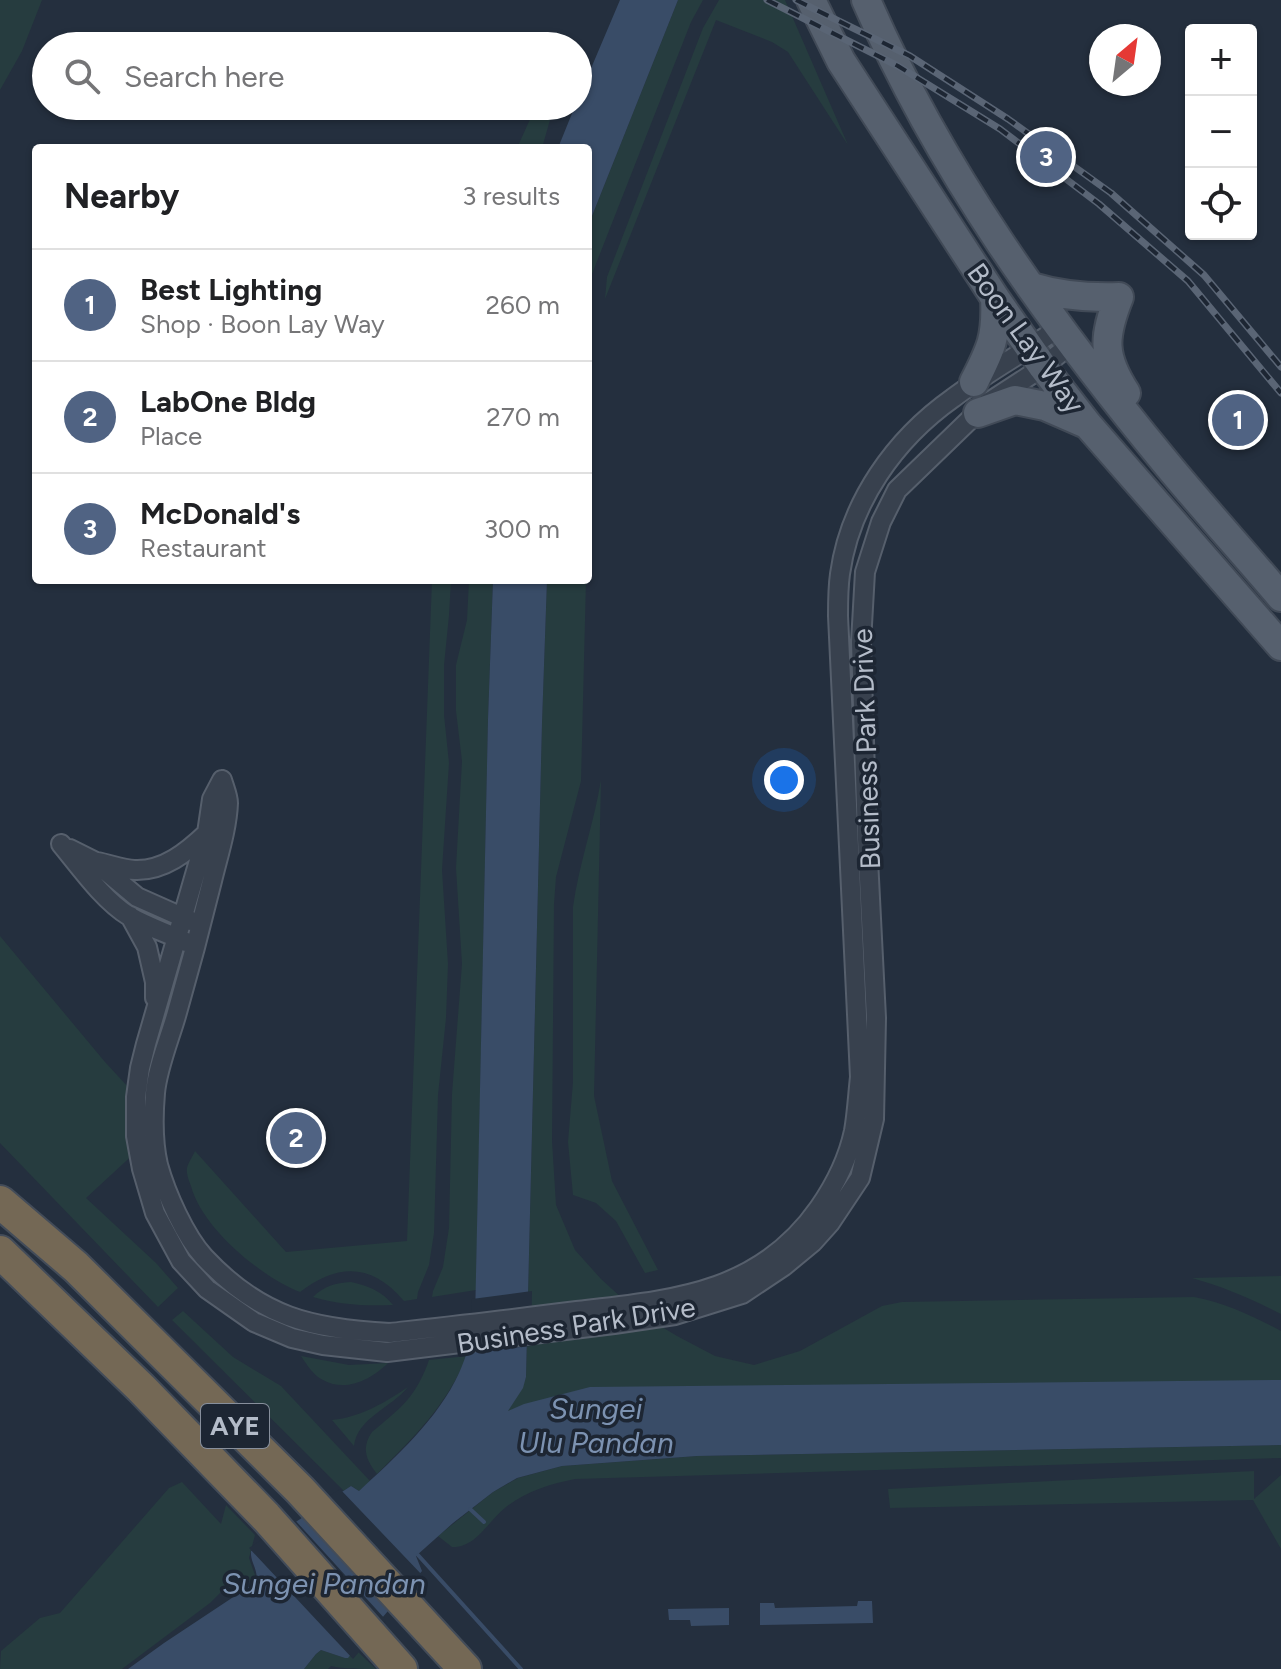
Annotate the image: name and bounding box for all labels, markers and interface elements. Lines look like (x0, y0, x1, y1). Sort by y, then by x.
north arrow (1089, 24, 1161, 96)
map controls (1185, 24, 1257, 240)
button: + (1185, 24, 1257, 96)
search box (32, 32, 592, 120)
icon: search (60, 54, 104, 98)
text: Search here (124, 58, 284, 95)
button: − (1185, 96, 1257, 168)
pin: 3 (1020, 127, 1072, 187)
button: locate (1185, 168, 1257, 240)
text: Nearby (64, 176, 179, 217)
text: 3 results (462, 180, 560, 212)
street label: Boon Lay Way (960, 256, 1092, 420)
text: Best Lighting (140, 271, 322, 308)
text: 1 (85, 289, 95, 321)
text: 260 m (486, 289, 560, 321)
text: Shop · Boon Lay Way (140, 308, 385, 340)
text: LabOne Bldg (140, 383, 316, 420)
pin: 1 (1212, 390, 1264, 450)
text: 2 (82, 401, 98, 433)
text: 270 m (486, 401, 560, 433)
text: Place (140, 420, 202, 452)
text: McDonald's (140, 495, 300, 532)
text: 3 (83, 513, 97, 545)
text: 300 m (484, 513, 560, 545)
text: Restaurant (140, 532, 267, 564)
street label: Business Park Drive (845, 628, 887, 870)
your location (764, 760, 804, 800)
pin: 2 (270, 1108, 322, 1168)
street label: Business Park Drive (454, 1289, 698, 1361)
water label: Sungei Ulu Pandan (518, 1390, 674, 1461)
road number: AYE (201, 1404, 269, 1448)
water label: Sungei Pandan (222, 1565, 426, 1602)

